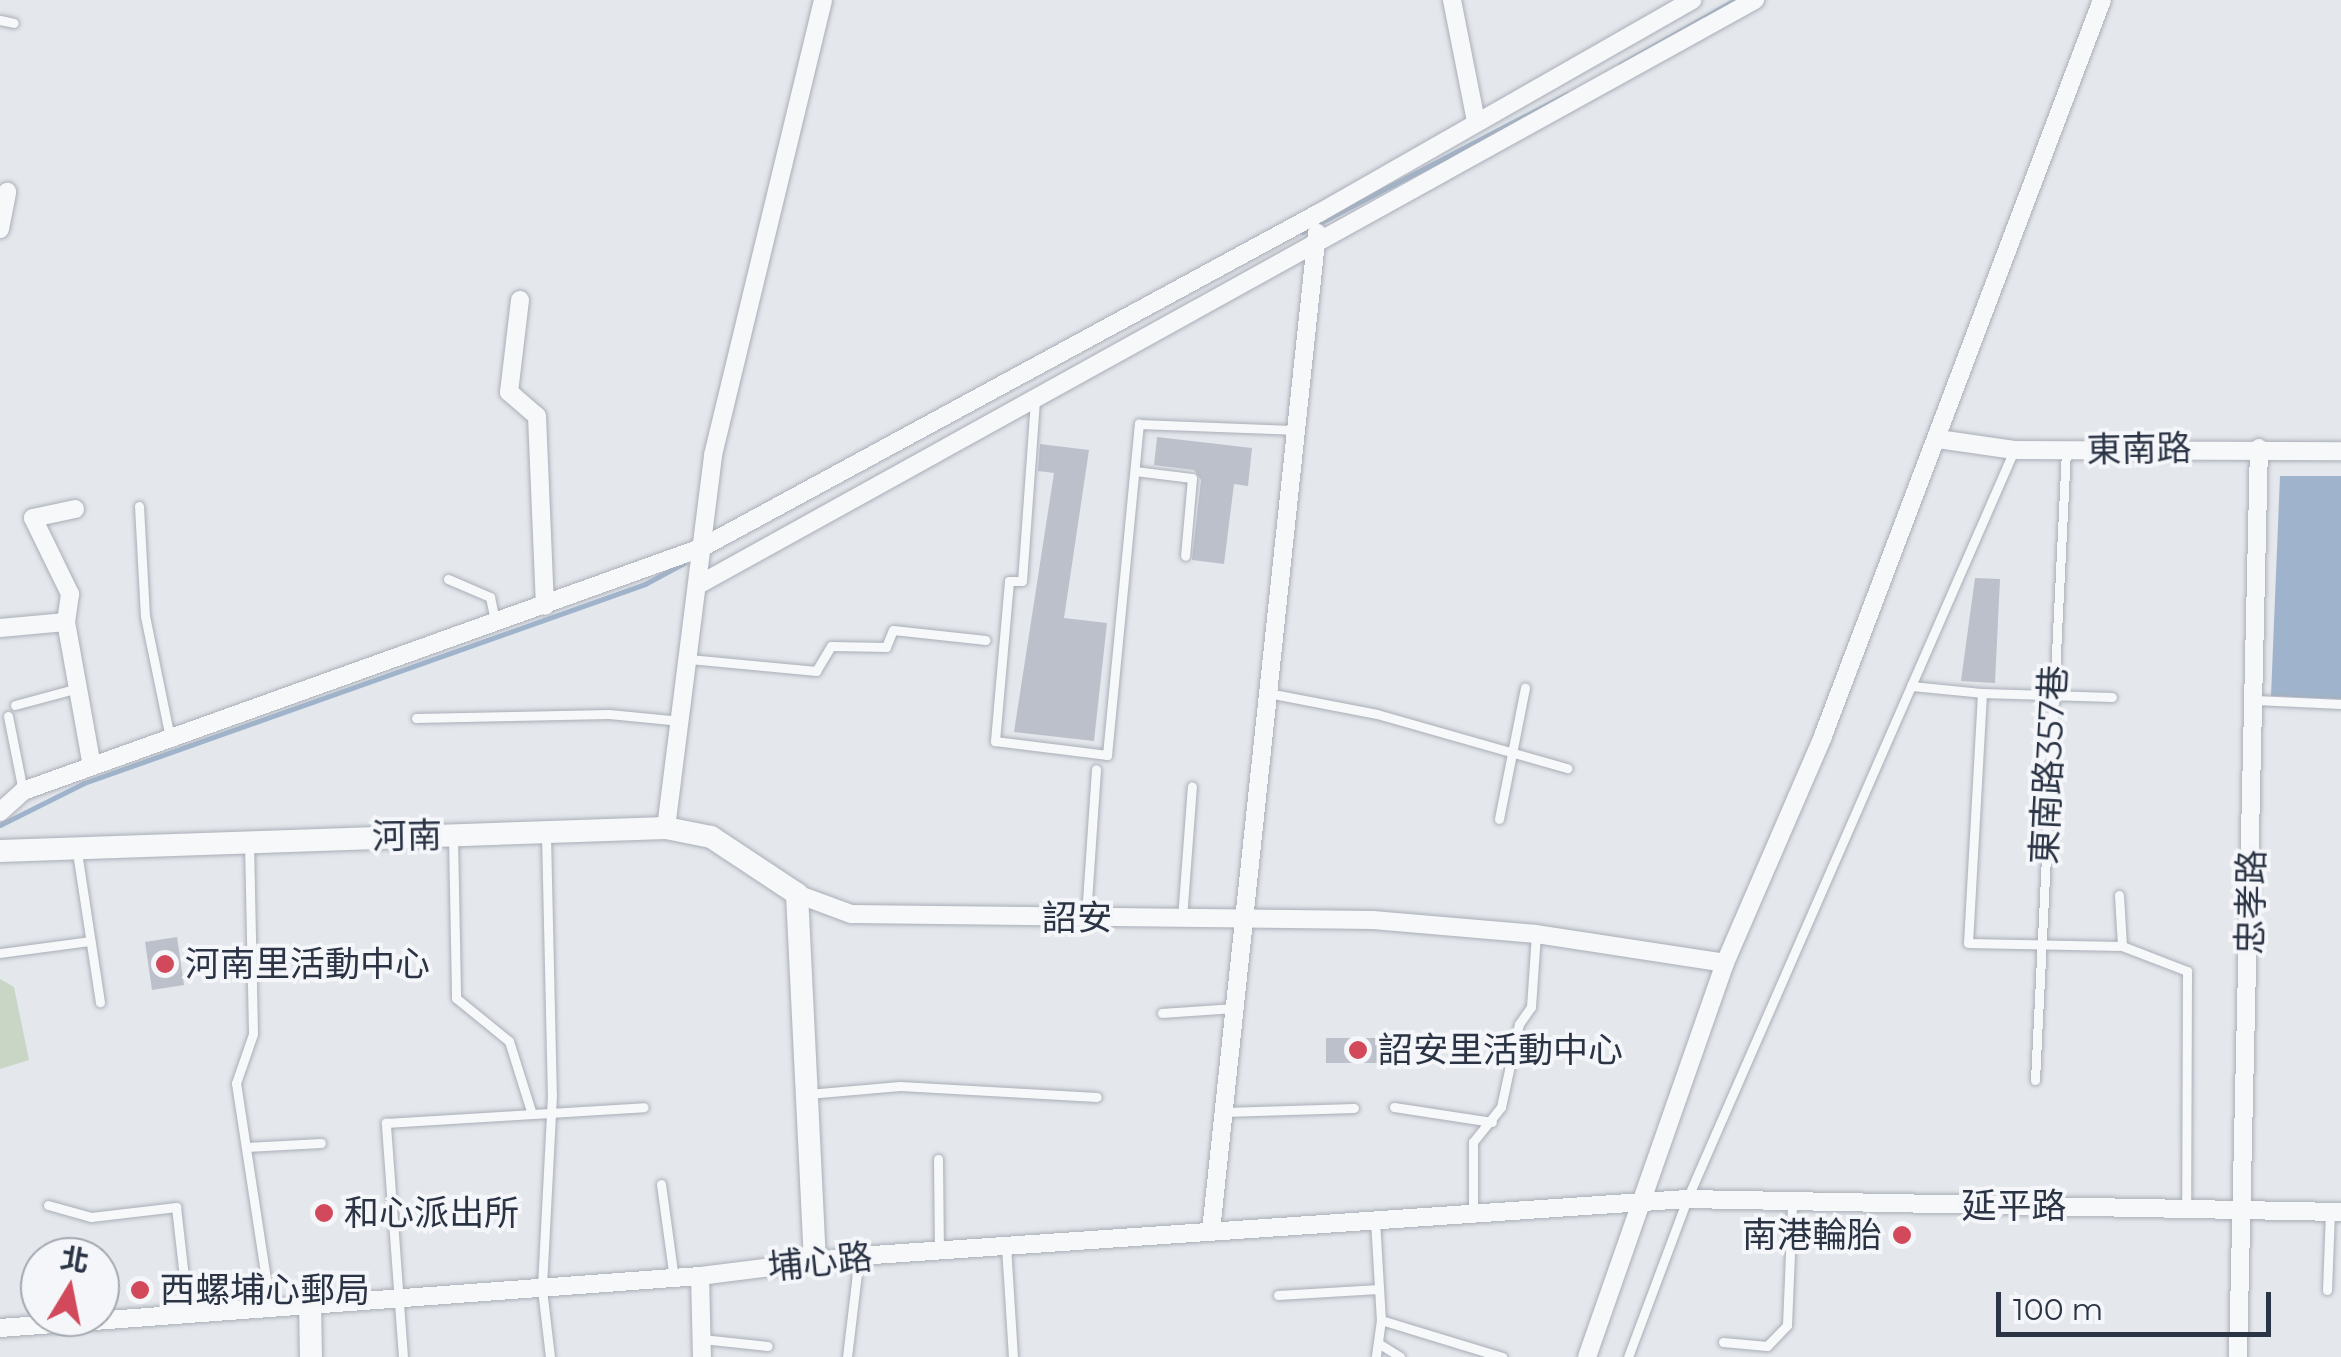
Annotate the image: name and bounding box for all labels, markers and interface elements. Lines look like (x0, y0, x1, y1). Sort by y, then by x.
street label: 東南路 (2086, 427, 2192, 471)
street label: 東南路357巷 (2023, 664, 2075, 866)
street label: 河南 (372, 814, 442, 858)
street label: 忠孝路 (2229, 849, 2273, 955)
street label: 詔安 (1042, 897, 1112, 939)
place label: 河南里活動中心 (185, 943, 430, 985)
marker: 河南里活動中心 (154, 953, 176, 975)
place label: 詔安里活動中心 (1378, 1029, 1623, 1071)
marker: 詔安里活動中心 (1347, 1039, 1369, 1061)
street label: 延平路 (1962, 1185, 2066, 1227)
place label: 和心派出所 (344, 1192, 519, 1234)
marker: 和心派出所 (313, 1202, 335, 1224)
place label: 南港輪胎 (1742, 1214, 1882, 1256)
marker: 南港輪胎 (1891, 1224, 1913, 1246)
street label: 埔心路 (766, 1236, 874, 1288)
north arrow (20, 1237, 120, 1337)
text: 北 (58, 1240, 92, 1279)
place label: 西螺埔心郵局 (160, 1269, 370, 1311)
scale bar (2001, 1272, 2276, 1334)
marker: 西螺埔心郵局 (129, 1279, 151, 1301)
text: 100 m (2013, 1291, 2103, 1328)

